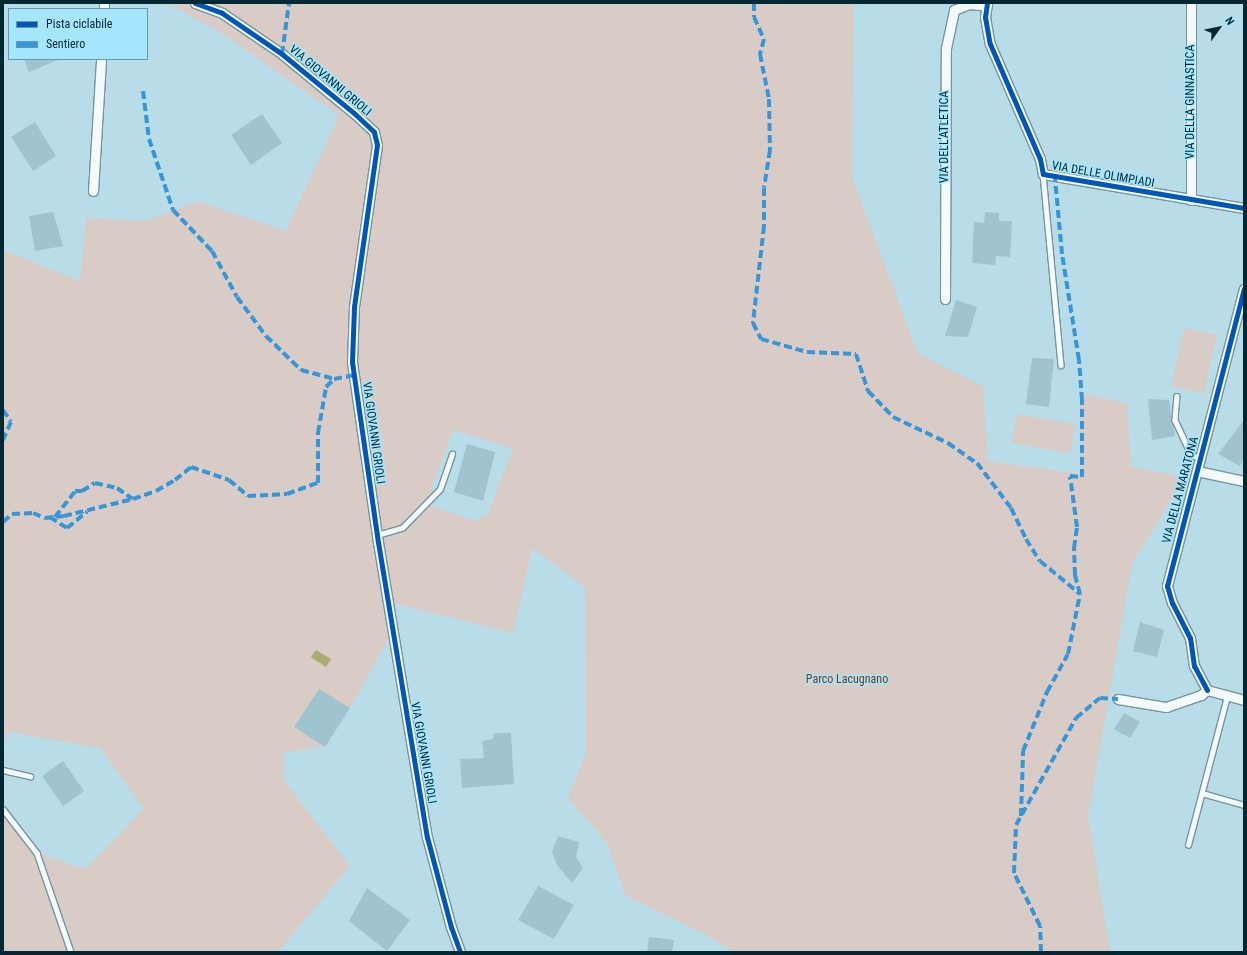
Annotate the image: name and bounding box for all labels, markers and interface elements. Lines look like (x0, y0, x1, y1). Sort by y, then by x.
legend (8, 8, 148, 60)
north arrow (1199, 8, 1239, 48)
text: N (1222, 15, 1237, 28)
text: Pista ciclabile (46, 17, 112, 31)
text: Sentiero (46, 37, 85, 51)
street label: VIA GIOVANNI GRIOLI (286, 42, 374, 120)
street label: VIA DELLA GINNASTICA (1184, 45, 1198, 159)
street label: VIA DELL'ATLETICA (938, 91, 952, 183)
street label: VIA DELLE OLIMPIADI (1051, 159, 1155, 191)
street label: VIA GIOVANNI GRIOLI (359, 381, 387, 485)
street label: VIA DELLA MARATONA (1160, 435, 1202, 545)
park label: Parco Lacugnano (806, 673, 888, 687)
street label: VIA GIOVANNI GRIOLI (407, 701, 439, 805)

